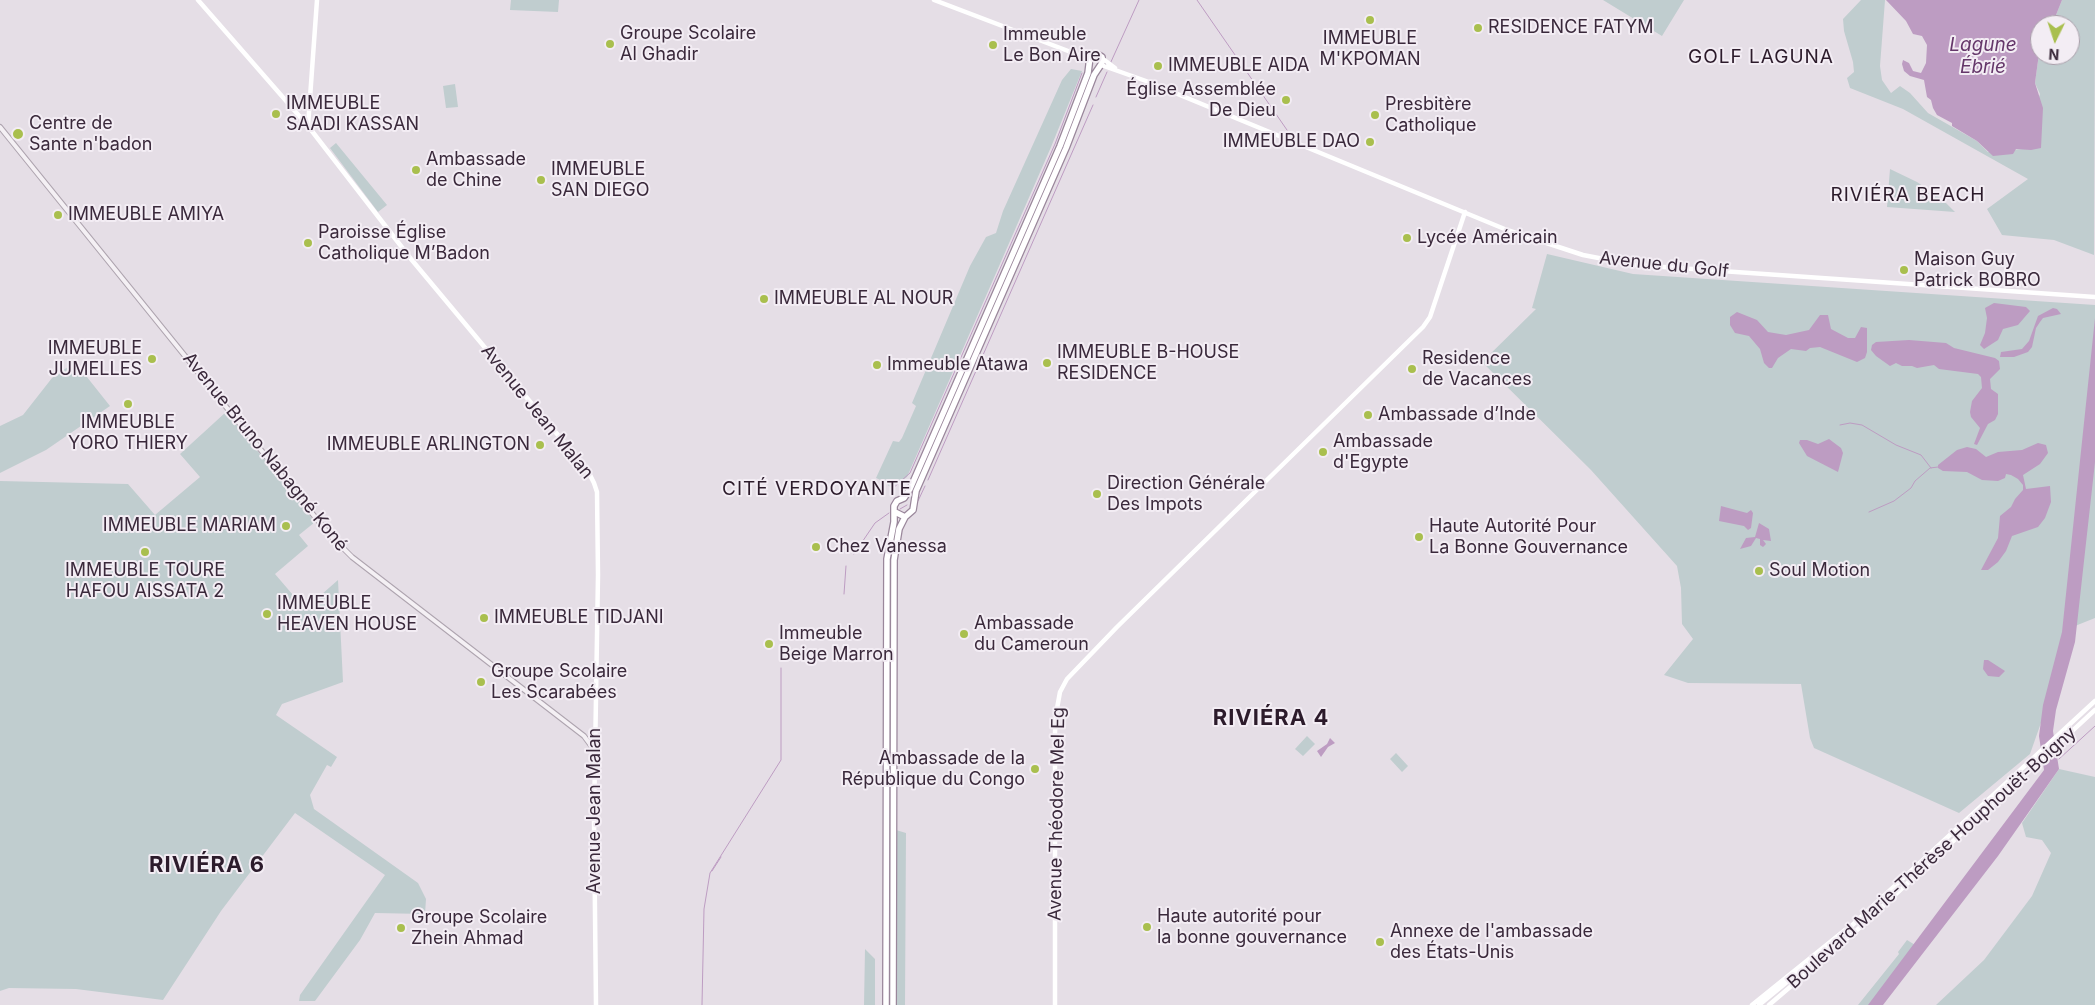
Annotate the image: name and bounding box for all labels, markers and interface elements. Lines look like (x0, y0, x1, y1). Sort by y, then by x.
marker: IMMEUBLE M'KPOMAN (1364, 14, 1376, 26)
north arrow (2030, 15, 2080, 65)
place label: RESIDENCE FATYM (1488, 17, 1654, 39)
marker: RESIDENCE FATYM (1472, 22, 1484, 34)
place label: Groupe Scolaire Al Ghadir (620, 23, 756, 66)
place label: Immeuble Le Bon Aire (1003, 24, 1101, 66)
place label: IMMEUBLE M'KPOMAN (1319, 28, 1421, 70)
water label: Lagune Ébrié (1949, 34, 2017, 78)
marker: Groupe Scolaire Al Ghadir (604, 38, 616, 50)
marker: Immeuble Le Bon Aire (987, 39, 999, 51)
district label: GOLF LAGUNA (1687, 46, 1835, 68)
text: N (2048, 46, 2060, 63)
place label: IMMEUBLE AIDA (1168, 55, 1309, 77)
marker: IMMEUBLE AIDA (1152, 60, 1164, 72)
place label: Église Assemblée De Dieu (1126, 79, 1276, 122)
place label: IMMEUBLE SAADI KASSAN (286, 93, 419, 136)
marker: Église Assemblée De Dieu (1280, 94, 1292, 106)
place label: Presbitère Catholique (1385, 94, 1476, 136)
marker: IMMEUBLE SAADI KASSAN (270, 108, 282, 120)
marker: Presbitère Catholique (1369, 109, 1381, 121)
place label: Centre de Sante n'badon (29, 113, 152, 156)
marker: Centre de Sante n'badon (11, 127, 25, 141)
place label: IMMEUBLE DAO (1223, 131, 1360, 153)
marker: IMMEUBLE DAO (1364, 136, 1376, 148)
place label: Ambassade de Chine (426, 149, 526, 192)
place label: IMMEUBLE SAN DIEGO (551, 159, 649, 202)
marker: Ambassade de Chine (410, 164, 422, 176)
marker: IMMEUBLE SAN DIEGO (535, 174, 547, 186)
district label: RIVIÉRA BEACH (1829, 184, 1987, 206)
place label: IMMEUBLE AMIYA (68, 204, 224, 226)
marker: IMMEUBLE AMIYA (52, 209, 64, 221)
place label: Paroisse Église Catholique M’Badon (318, 222, 490, 264)
place label: Lycée Américain (1417, 227, 1558, 249)
marker: Lycée Américain (1401, 232, 1413, 244)
marker: Paroisse Église Catholique M’Badon (302, 237, 314, 249)
street label: Avenue du Golf (1598, 247, 1730, 283)
place label: Maison Guy Patrick BOBRO (1914, 249, 2041, 292)
marker: Maison Guy Patrick BOBRO (1898, 264, 1910, 276)
place label: IMMEUBLE AL NOUR (774, 288, 953, 310)
marker: IMMEUBLE AL NOUR (758, 293, 770, 305)
place label: IMMEUBLE JUMELLES (48, 338, 142, 380)
street label: Avenue Jean Malan (476, 341, 598, 483)
place label: IMMEUBLE B-HOUSE RESIDENCE (1057, 342, 1239, 384)
street label: Avenue Bruno Nabagné Koné (178, 348, 352, 556)
place label: Residence de Vacances (1422, 348, 1532, 390)
marker: IMMEUBLE JUMELLES (146, 353, 158, 365)
place label: Immeuble Atawa (887, 354, 1028, 376)
marker: IMMEUBLE B-HOUSE RESIDENCE (1041, 357, 1053, 369)
marker: Immeuble Atawa (871, 359, 883, 371)
marker: Residence de Vacances (1406, 363, 1418, 375)
marker: IMMEUBLE YORO THIERY (122, 398, 134, 410)
place label: Ambassade d’Inde (1378, 404, 1536, 426)
marker: Ambassade d’Inde (1362, 409, 1374, 421)
place label: IMMEUBLE YORO THIERY (68, 412, 188, 454)
place label: Ambassade d'Egypte (1333, 431, 1433, 474)
place label: IMMEUBLE ARLINGTON (327, 434, 530, 456)
marker: IMMEUBLE ARLINGTON (534, 439, 546, 451)
marker: Ambassade d'Egypte (1317, 446, 1329, 458)
place label: Direction Générale Des Impots (1107, 473, 1265, 516)
district label: CITÉ VERDOYANTE (720, 478, 914, 500)
marker: Direction Générale Des Impots (1091, 488, 1103, 500)
place label: IMMEUBLE MARIAM (103, 515, 276, 537)
place label: Haute Autorité Pour La Bonne Gouvernance (1429, 516, 1628, 558)
marker: IMMEUBLE MARIAM (280, 520, 292, 532)
marker: Haute Autorité Pour La Bonne Gouvernance (1413, 531, 1425, 543)
place label: Chez Vanessa (826, 536, 947, 558)
marker: Chez Vanessa (810, 541, 822, 553)
marker: IMMEUBLE TOURE HAFOU AISSATA 2 (139, 546, 151, 558)
place label: IMMEUBLE TOURE HAFOU AISSATA 2 (65, 560, 225, 602)
place label: Soul Motion (1769, 560, 1870, 582)
marker: Soul Motion (1753, 565, 1765, 577)
place label: IMMEUBLE HEAVEN HOUSE (277, 593, 417, 636)
place label: IMMEUBLE TIDJANI (494, 607, 664, 629)
marker: IMMEUBLE HEAVEN HOUSE (261, 608, 273, 620)
marker: IMMEUBLE TIDJANI (478, 612, 490, 624)
place label: Ambassade du Cameroun (974, 613, 1089, 656)
place label: Immeuble Beige Marron (779, 623, 894, 666)
marker: Ambassade du Cameroun (958, 628, 970, 640)
marker: Immeuble Beige Marron (763, 638, 775, 650)
place label: Groupe Scolaire Les Scarabées (491, 661, 627, 704)
marker: Groupe Scolaire Les Scarabées (475, 676, 487, 688)
district label: RIVIÉRA 4 (1212, 705, 1330, 731)
street label: Avenue Théodore Mel Eg (1044, 707, 1070, 921)
street label: Boulevard Marie-Thérèse Houphouët-Boigny (1783, 722, 2081, 994)
street label: Avenue Jean Malan (584, 728, 606, 894)
place label: Ambassade de la République du Congo (841, 748, 1025, 791)
marker: Ambassade de la République du Congo (1029, 763, 1041, 775)
district label: RIVIÉRA 6 (148, 852, 266, 878)
place label: Haute autorité pour la bonne gouvernance (1157, 906, 1347, 949)
place label: Groupe Scolaire Zhein Ahmad (411, 907, 547, 950)
marker: Haute autorité pour la bonne gouvernance (1141, 921, 1153, 933)
place label: Annexe de l'ambassade des États-Unis (1390, 921, 1593, 964)
marker: Groupe Scolaire Zhein Ahmad (395, 922, 407, 934)
marker: Annexe de l'ambassade des États-Unis (1374, 936, 1386, 948)

